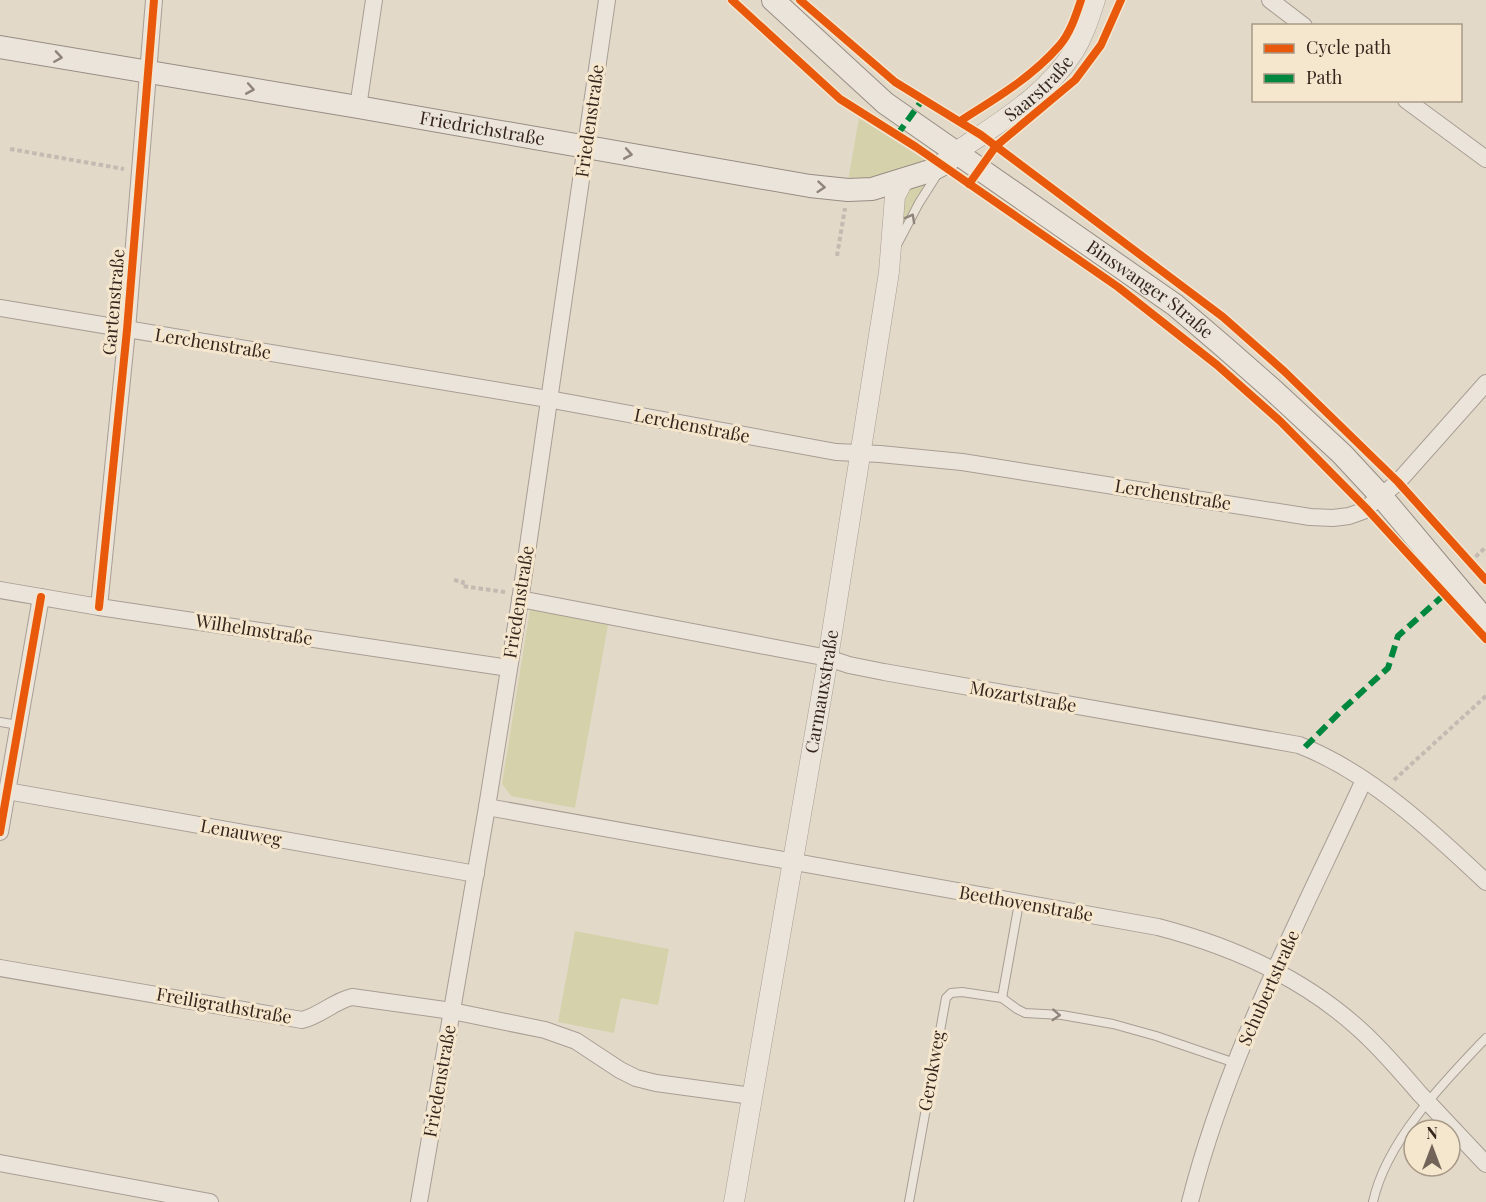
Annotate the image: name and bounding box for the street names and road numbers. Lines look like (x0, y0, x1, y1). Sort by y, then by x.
street label: Saarstraße (999, 50, 1078, 126)
street label: Friedenstraße (569, 63, 609, 179)
street label: Friedrichstraße (418, 105, 547, 150)
street label: Binswanger Straße (1082, 234, 1219, 343)
street label: Gartenstraße (96, 248, 130, 356)
street label: Lerchenstraße (153, 322, 273, 364)
street label: Lerchenstraße (632, 402, 752, 448)
street label: Lerchenstraße (1113, 473, 1233, 515)
street label: Friedenstraße (497, 544, 539, 660)
street label: Wilhelmstraße (193, 608, 314, 650)
street label: Carmauxstraße (799, 628, 843, 755)
street label: Mozartstraße (968, 675, 1079, 717)
street label: Lenauweg (199, 813, 284, 851)
street label: Beethovenstraße (957, 879, 1095, 927)
street label: Schubertstraße (1232, 926, 1304, 1049)
street label: Freiligrathstraße (155, 981, 294, 1029)
street label: Friedenstraße (417, 1023, 461, 1139)
street label: Gerokweg (912, 1028, 950, 1113)

